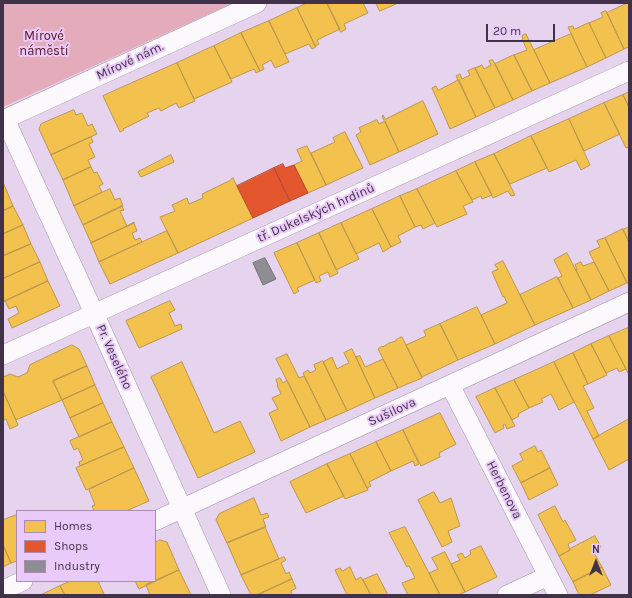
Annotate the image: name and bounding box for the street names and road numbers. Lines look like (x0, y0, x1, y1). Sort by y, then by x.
street label: Mírové nám. (94, 39, 166, 83)
street label: tř. Dukelských hrdinů (255, 180, 377, 246)
street label: Pr. Veselého (93, 322, 135, 392)
street label: Sušilova (366, 394, 418, 430)
street label: Herbenova (483, 458, 525, 522)

